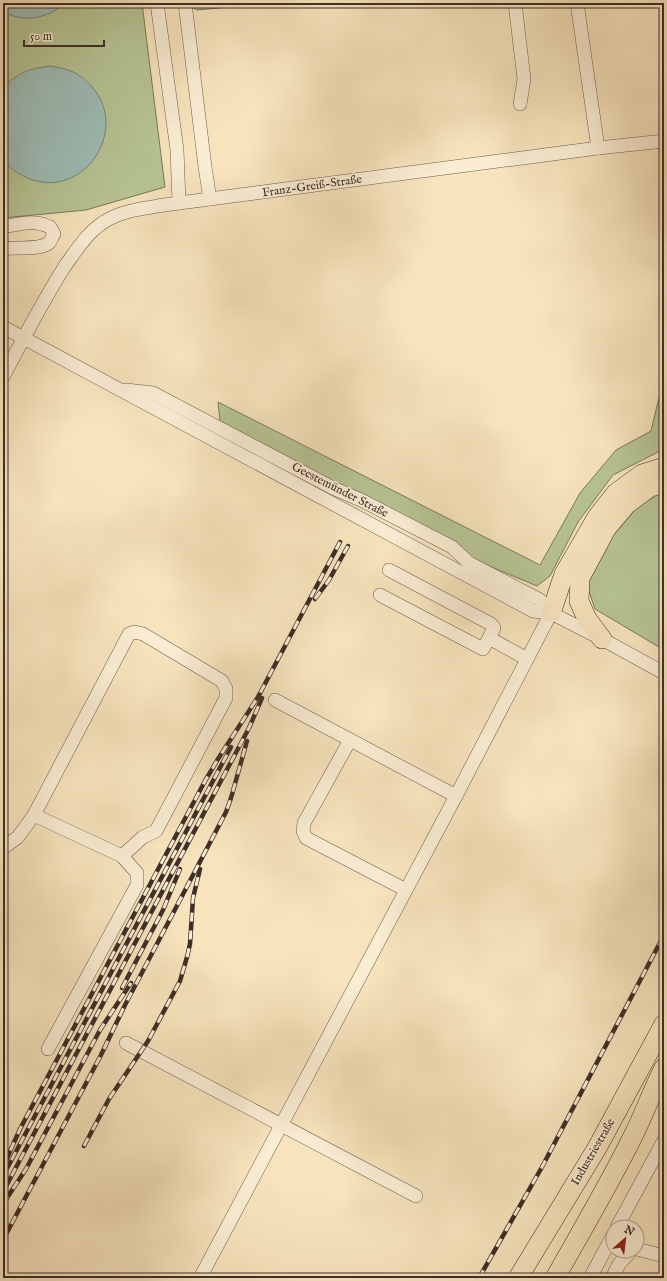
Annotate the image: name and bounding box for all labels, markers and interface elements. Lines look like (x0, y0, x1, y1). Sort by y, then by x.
scale bar (24, 22, 104, 48)
text: 50 m (30, 29, 52, 44)
street label: Franz-Greiß-Straße (261, 172, 363, 200)
street label: Geestemünder Straße (289, 459, 391, 521)
street label: Industriestraße (568, 1115, 619, 1188)
north arrow (605, 1219, 645, 1259)
text: N (621, 1222, 637, 1240)

